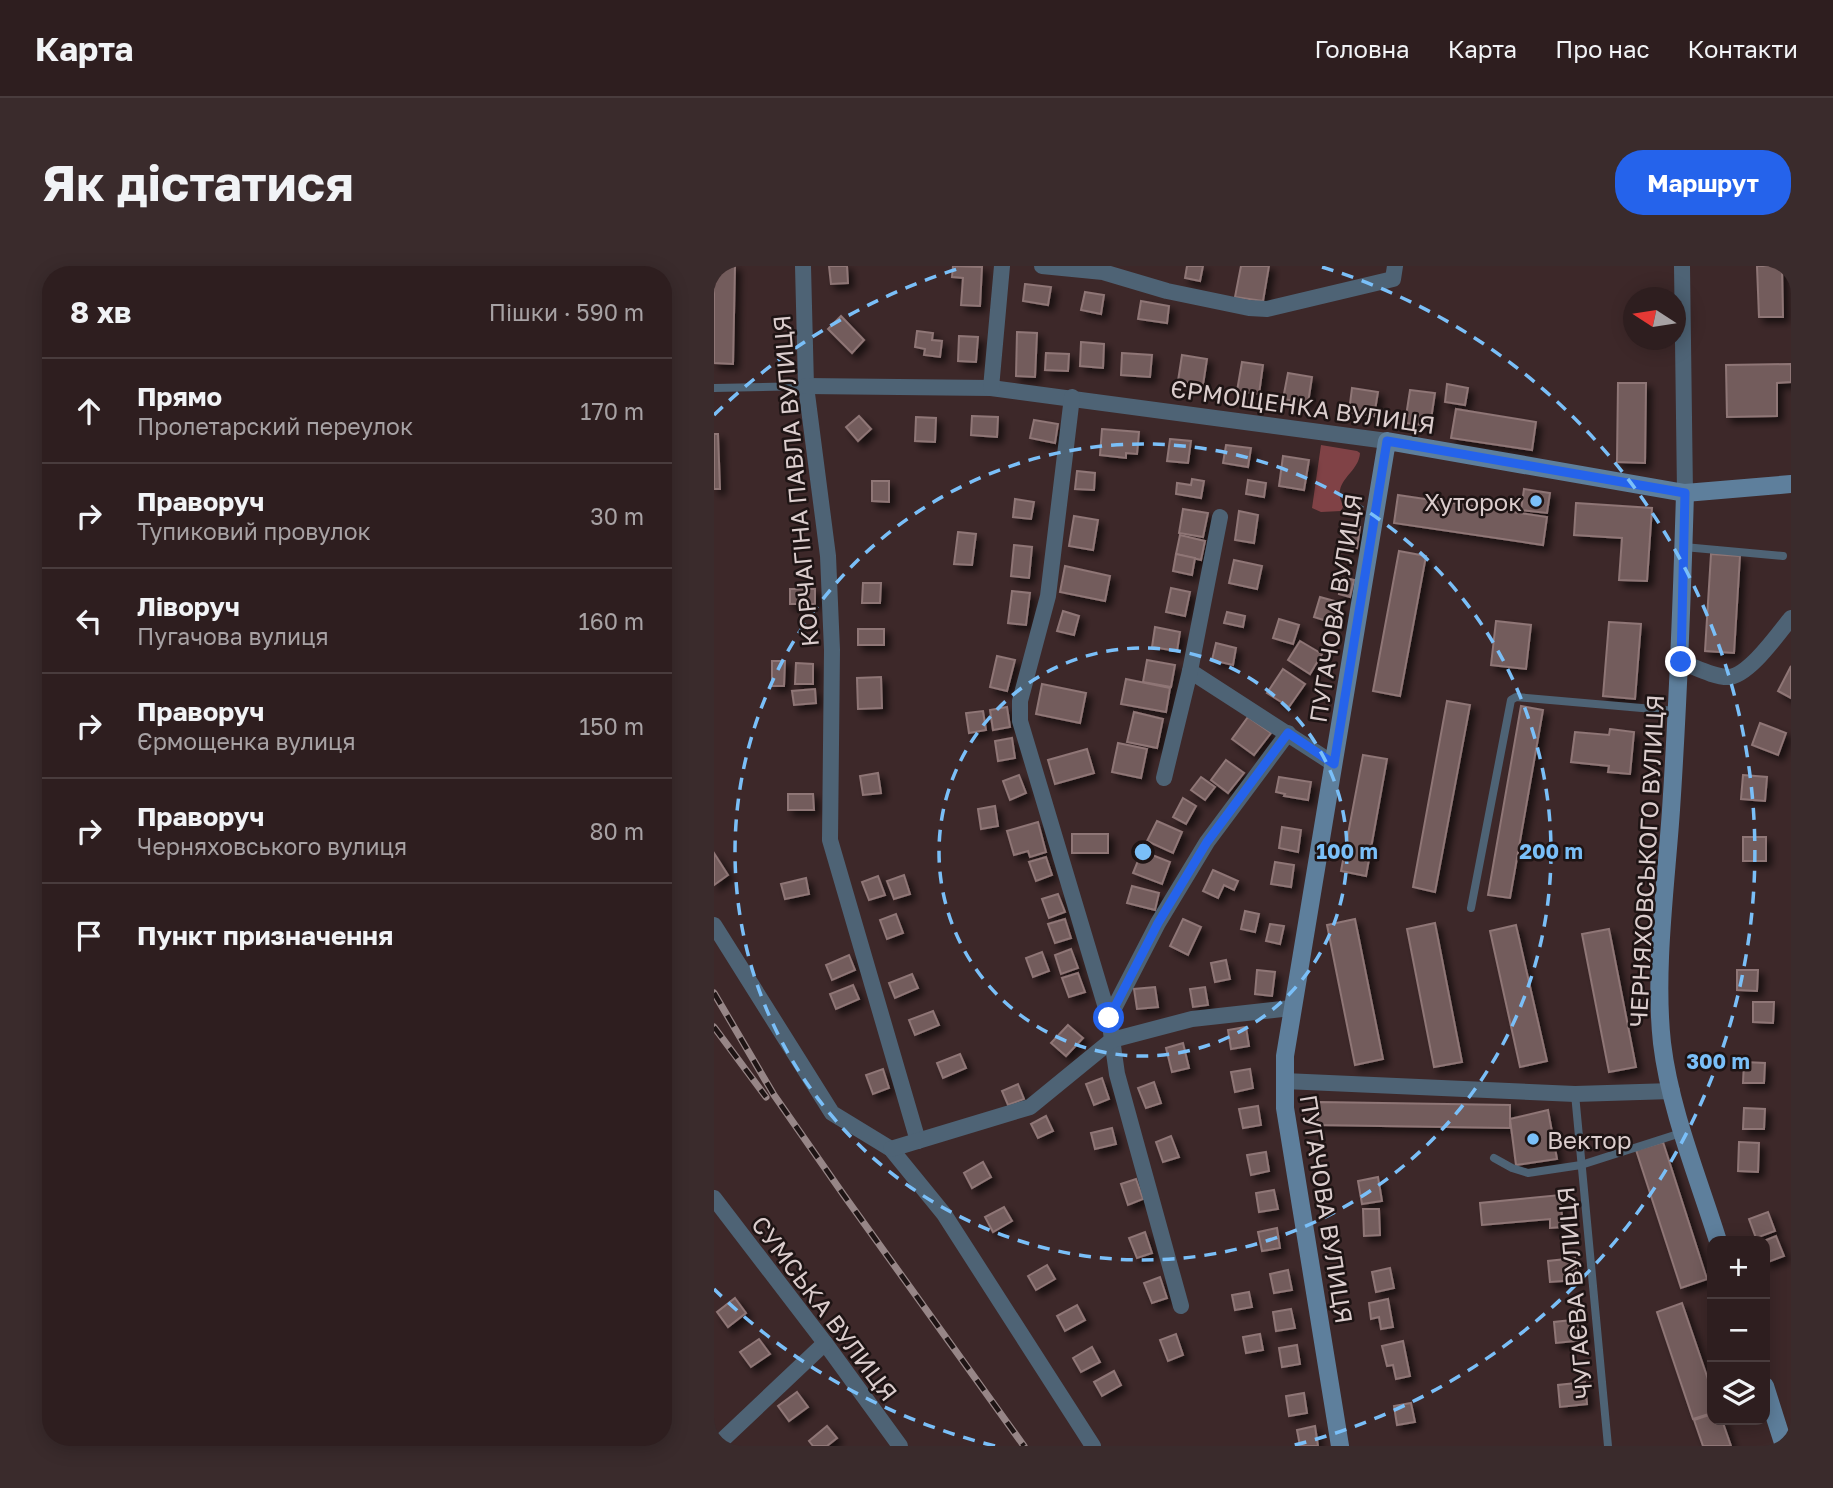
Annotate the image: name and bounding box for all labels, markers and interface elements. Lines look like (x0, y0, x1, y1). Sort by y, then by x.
text: Карта (35, 29, 134, 68)
text: Головна (1314, 34, 1410, 63)
text: Карта (1448, 34, 1517, 63)
text: Про нас (1555, 34, 1650, 63)
text: Контакти (1688, 34, 1798, 63)
button: Маршрут (1615, 150, 1791, 215)
text: Як дістатися (42, 153, 354, 212)
north arrow (1623, 287, 1686, 350)
text: 8 хв (70, 294, 132, 330)
text: Пішки · 590 m (489, 298, 644, 326)
street label: КОРЧАГІНА ПАВЛА ВУЛИЦЯ (766, 314, 824, 648)
street label: ЄРМОЩЕНКА ВУЛИЦЯ (1169, 373, 1437, 439)
text: Прямо (137, 381, 222, 412)
icon: ahead (70, 392, 108, 430)
text: 170 m (580, 397, 644, 425)
text: Пролетарский переулок (137, 412, 413, 440)
text: Праворуч (137, 486, 265, 517)
place label: Хуторок (1424, 487, 1522, 516)
street label: ПУГАЧОВА ВУЛИЦЯ (1303, 491, 1367, 725)
marker: Хуторок (1528, 493, 1544, 509)
icon: right (70, 497, 108, 535)
text: 30 m (590, 502, 644, 530)
text: Тупиковий провулок (137, 517, 371, 545)
text: Ліворуч (137, 591, 240, 622)
icon: left (70, 602, 108, 640)
text: 160 m (579, 607, 644, 635)
text: Пугачова вулиця (137, 622, 329, 650)
route end (1665, 646, 1696, 677)
street label: ЧЕРНЯХОВСЬКОГО ВУЛИЦЯ (1623, 694, 1669, 1028)
text: Праворуч (137, 696, 265, 727)
icon: right (70, 707, 108, 745)
text: 150 m (579, 712, 644, 740)
text: Єрмощенка вулиця (137, 727, 356, 755)
text: Праворуч (137, 801, 265, 832)
icon: right (70, 812, 108, 850)
text: 80 m (590, 817, 644, 845)
text: Черняховського вулиця (137, 832, 407, 860)
text: 100 m (1316, 838, 1378, 864)
text: 200 m (1519, 838, 1583, 864)
centre of rings (1131, 840, 1155, 864)
icon: arrive (70, 917, 108, 955)
text: Пункт призначення (137, 920, 393, 951)
route start (1093, 1002, 1124, 1033)
text: 300 m (1686, 1048, 1750, 1074)
street label: ПУГАЧОВА ВУЛИЦЯ (1295, 1092, 1359, 1326)
place label: Вектор (1547, 1125, 1631, 1154)
marker: Вектор (1525, 1131, 1541, 1147)
street label: ЧУГАЄВА ВУЛИЦЯ (1550, 1186, 1598, 1400)
street label: СУМСЬКА ВУЛИЦЯ (746, 1210, 904, 1406)
map controls (1707, 1236, 1770, 1425)
button: + (1707, 1236, 1770, 1299)
button: − (1707, 1299, 1770, 1362)
button: layers (1707, 1362, 1770, 1425)

